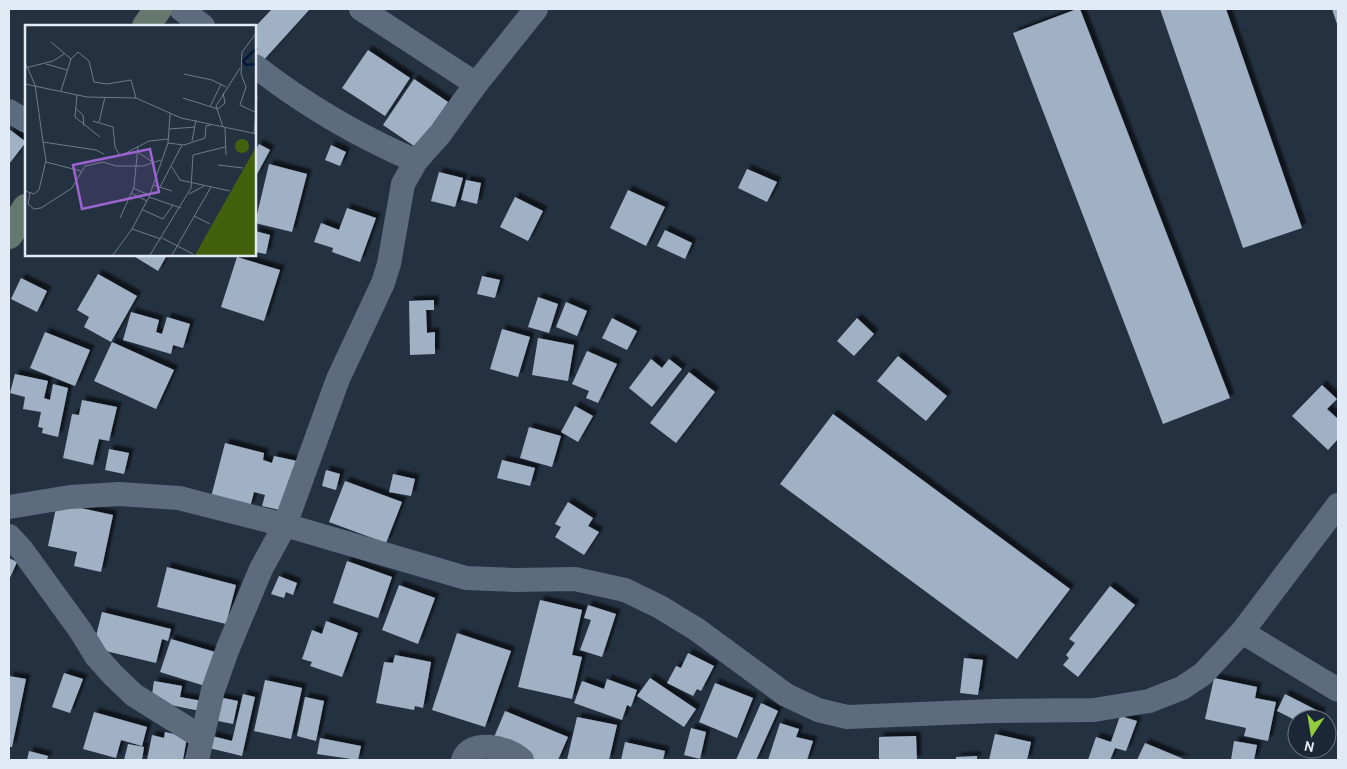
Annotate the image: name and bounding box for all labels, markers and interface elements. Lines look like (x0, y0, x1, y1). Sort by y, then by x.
inset map (25, 25, 256, 256)
north arrow (1287, 709, 1337, 759)
text: N (1303, 736, 1316, 755)

